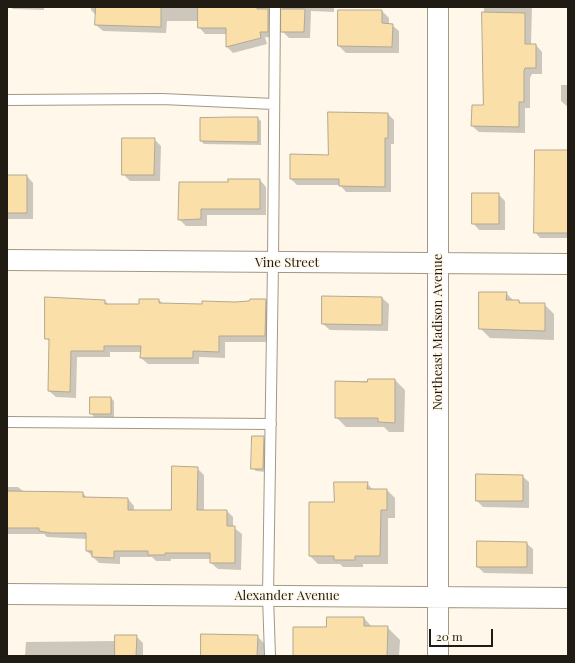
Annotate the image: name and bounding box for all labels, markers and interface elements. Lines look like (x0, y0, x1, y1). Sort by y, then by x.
street label: Northeast Madison Avenue (430, 254, 446, 410)
street label: Vine Street (255, 255, 319, 271)
street label: Alexander Avenue (234, 588, 340, 604)
scale bar (431, 621, 495, 647)
text: 20 m (436, 628, 463, 644)

